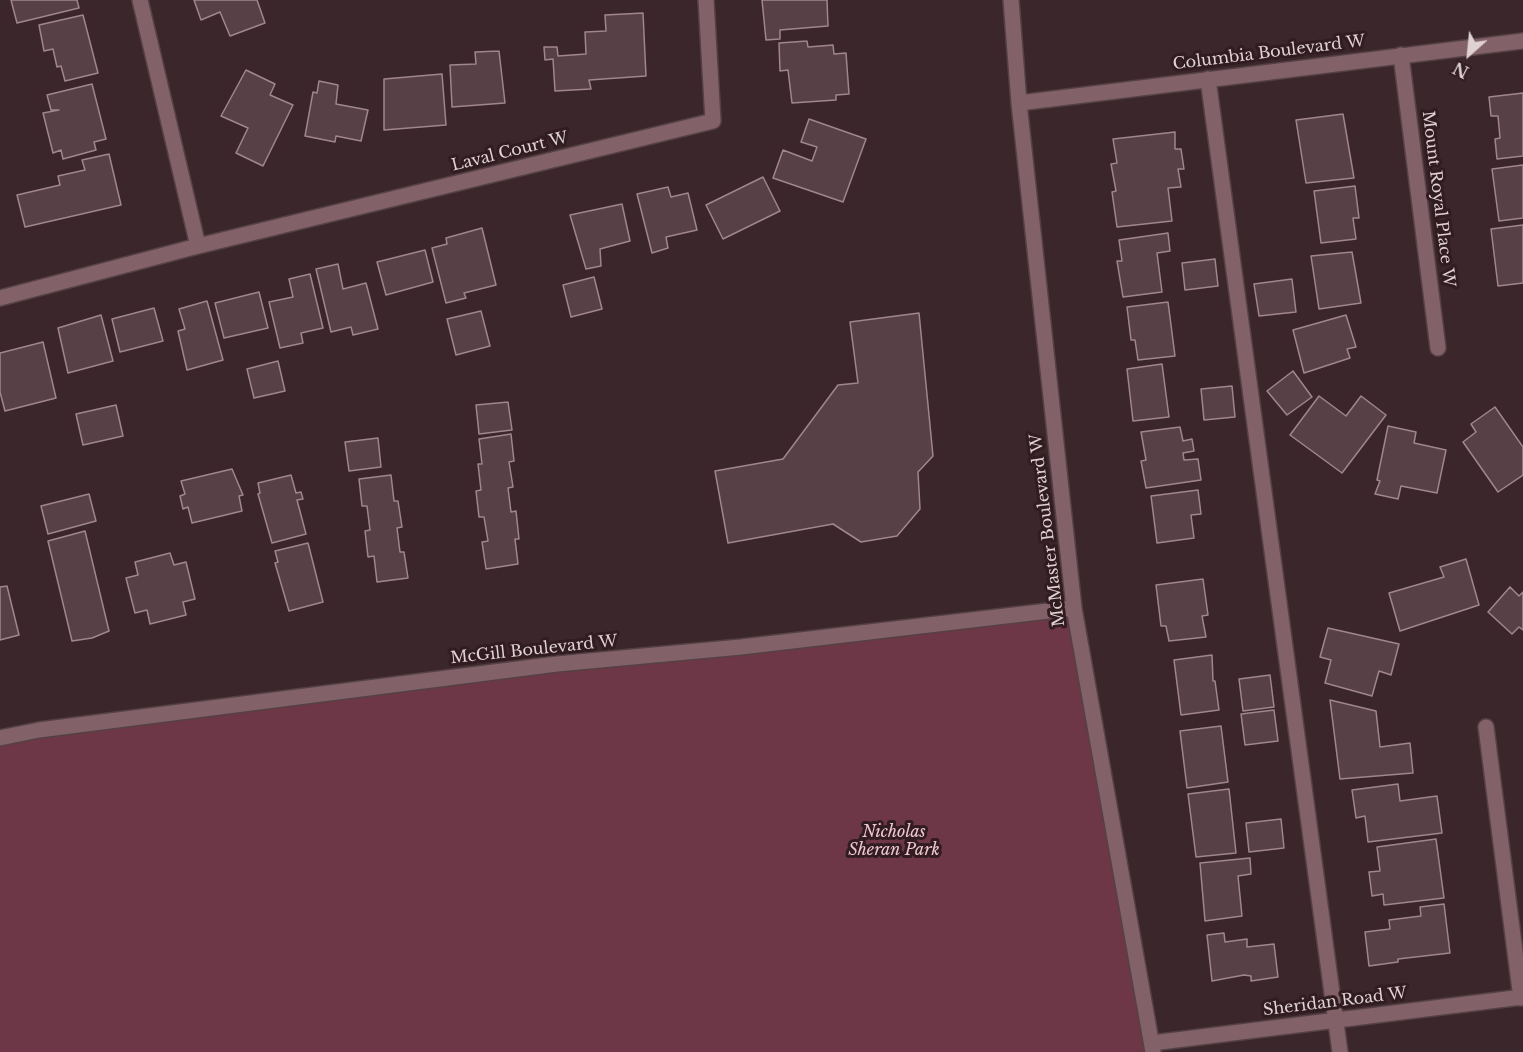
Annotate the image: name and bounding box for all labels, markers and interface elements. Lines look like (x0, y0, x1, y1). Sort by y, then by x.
north arrow (1439, 24, 1499, 84)
street label: Columbia Boulevard W (1172, 32, 1366, 74)
text: N (1450, 58, 1472, 82)
street label: Mount Royal Place W (1418, 110, 1458, 288)
street label: Laval Court W (450, 128, 570, 176)
street label: McMaster Boulevard W (1027, 432, 1069, 628)
street label: McGill Boulevard W (450, 632, 618, 668)
park label: Nicholas Sheran Park (848, 822, 940, 860)
street label: Sheridan Road W (1262, 984, 1408, 1020)

